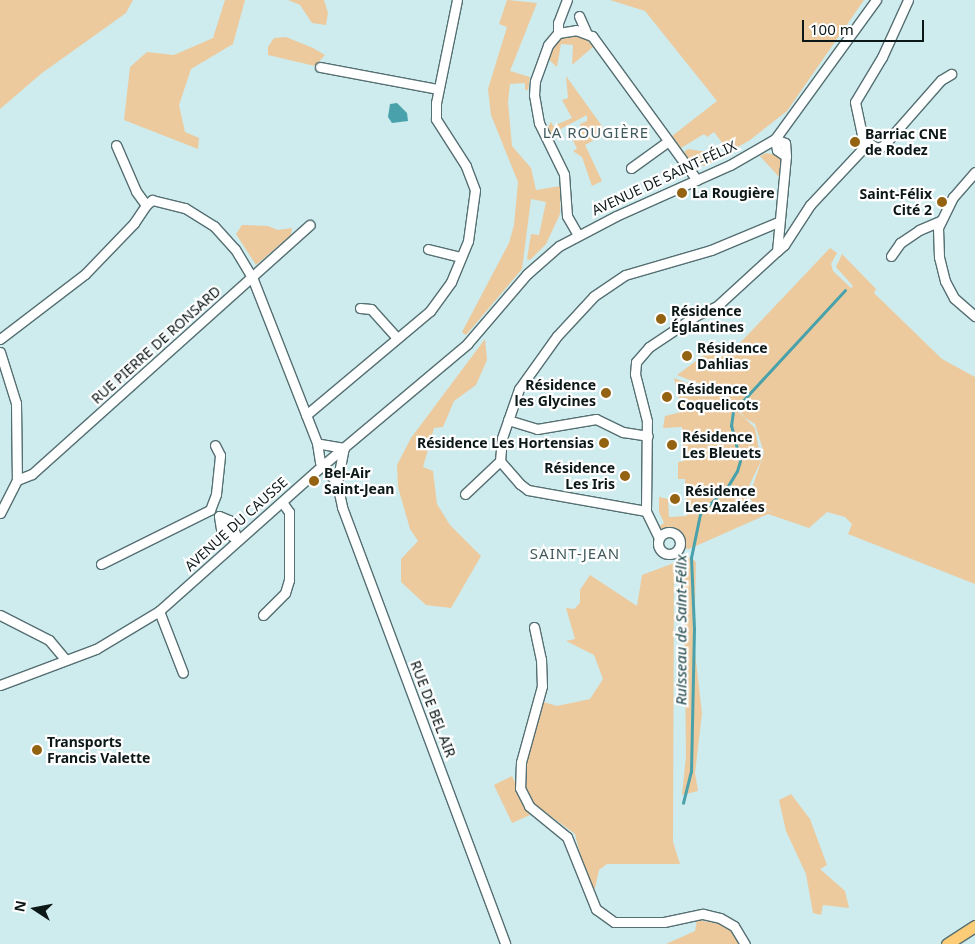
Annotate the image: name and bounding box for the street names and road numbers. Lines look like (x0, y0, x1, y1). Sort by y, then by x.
street label: AVENUE DE SAINT-FÉLIX (589, 137, 739, 219)
street label: RUE PIERRE DE RONSARD (88, 283, 224, 407)
street label: AVENUE DU CAUSSE (181, 474, 291, 574)
street label: RUE DE BEL AIR (407, 658, 459, 760)

